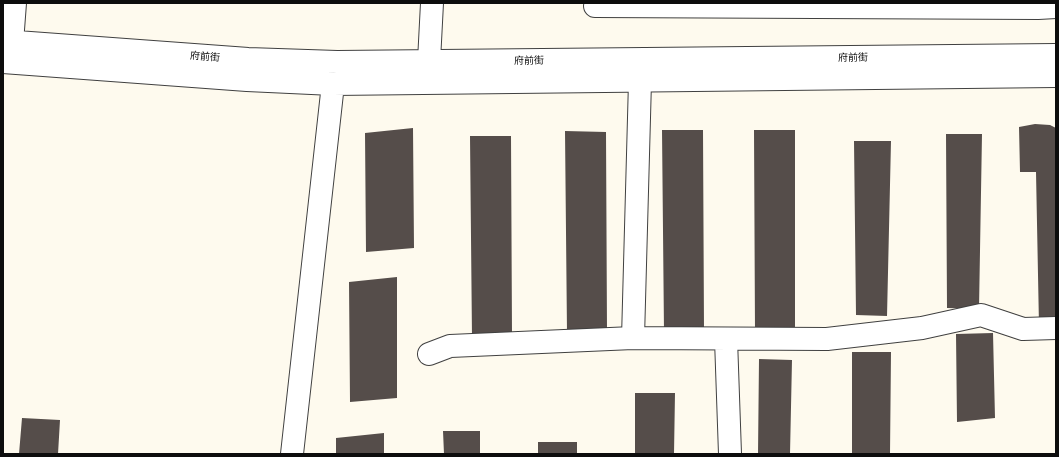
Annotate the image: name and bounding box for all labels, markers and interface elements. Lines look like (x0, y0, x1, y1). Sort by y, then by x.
street label: 府前街 (190, 49, 220, 63)
street label: 府前街 (838, 51, 868, 63)
street label: 府前街 (514, 54, 544, 66)

